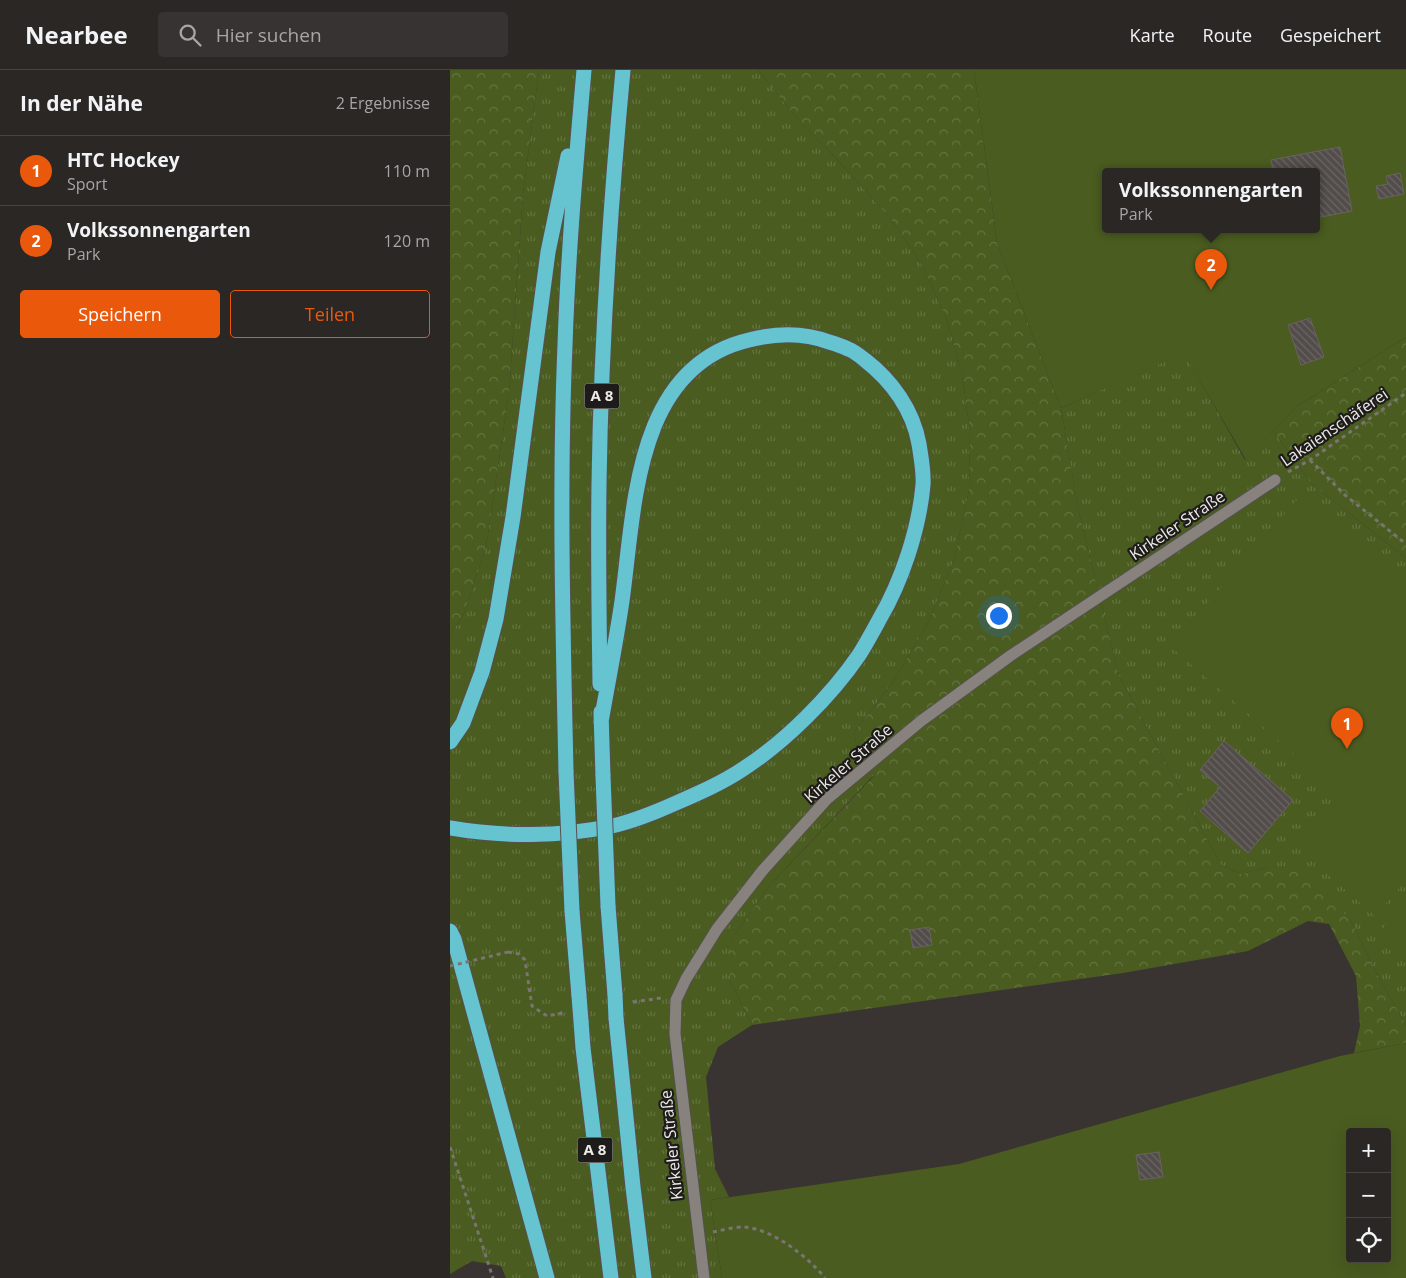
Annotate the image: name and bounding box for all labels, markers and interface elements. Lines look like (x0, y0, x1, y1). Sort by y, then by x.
search box (158, 12, 508, 57)
text: Nearbee (25, 18, 128, 51)
icon: search (176, 21, 204, 49)
text: Hier suchen (216, 22, 322, 48)
text: Karte (1130, 23, 1175, 47)
text: Route (1203, 23, 1252, 47)
text: Gespeichert (1280, 23, 1381, 47)
text: In der Nähe (20, 89, 143, 117)
text: 2 Ergebnisse (336, 92, 430, 114)
text: HTC Hockey (67, 147, 179, 173)
text: 1 (31, 160, 41, 182)
text: 110 m (384, 160, 430, 182)
popup (1102, 168, 1320, 233)
text: Sport (67, 173, 107, 195)
text: Volkssonnengarten (1119, 177, 1303, 203)
text: Park (1119, 203, 1153, 225)
text: Volkssonnengarten (67, 217, 251, 243)
text: 2 (31, 230, 41, 252)
text: 120 m (384, 230, 430, 252)
text: Park (67, 243, 100, 265)
pin: 2 (1195, 249, 1227, 290)
button: Speichern (20, 290, 220, 338)
button: Teilen (230, 290, 430, 338)
street label: Lakaienschäferei (1276, 383, 1392, 471)
road number: A 8 (584, 384, 620, 408)
street label: Kirkeler Straße (1125, 485, 1229, 565)
your location (986, 603, 1012, 629)
pin: 1 (1331, 708, 1363, 749)
street label: Kirkeler Straße (799, 718, 897, 807)
street label: Kirkeler Straße (654, 1089, 688, 1201)
map controls (1346, 1128, 1391, 1263)
button: + (1346, 1128, 1391, 1173)
road number: A 8 (578, 1138, 612, 1162)
button: − (1346, 1173, 1391, 1218)
button: locate (1346, 1218, 1391, 1263)

